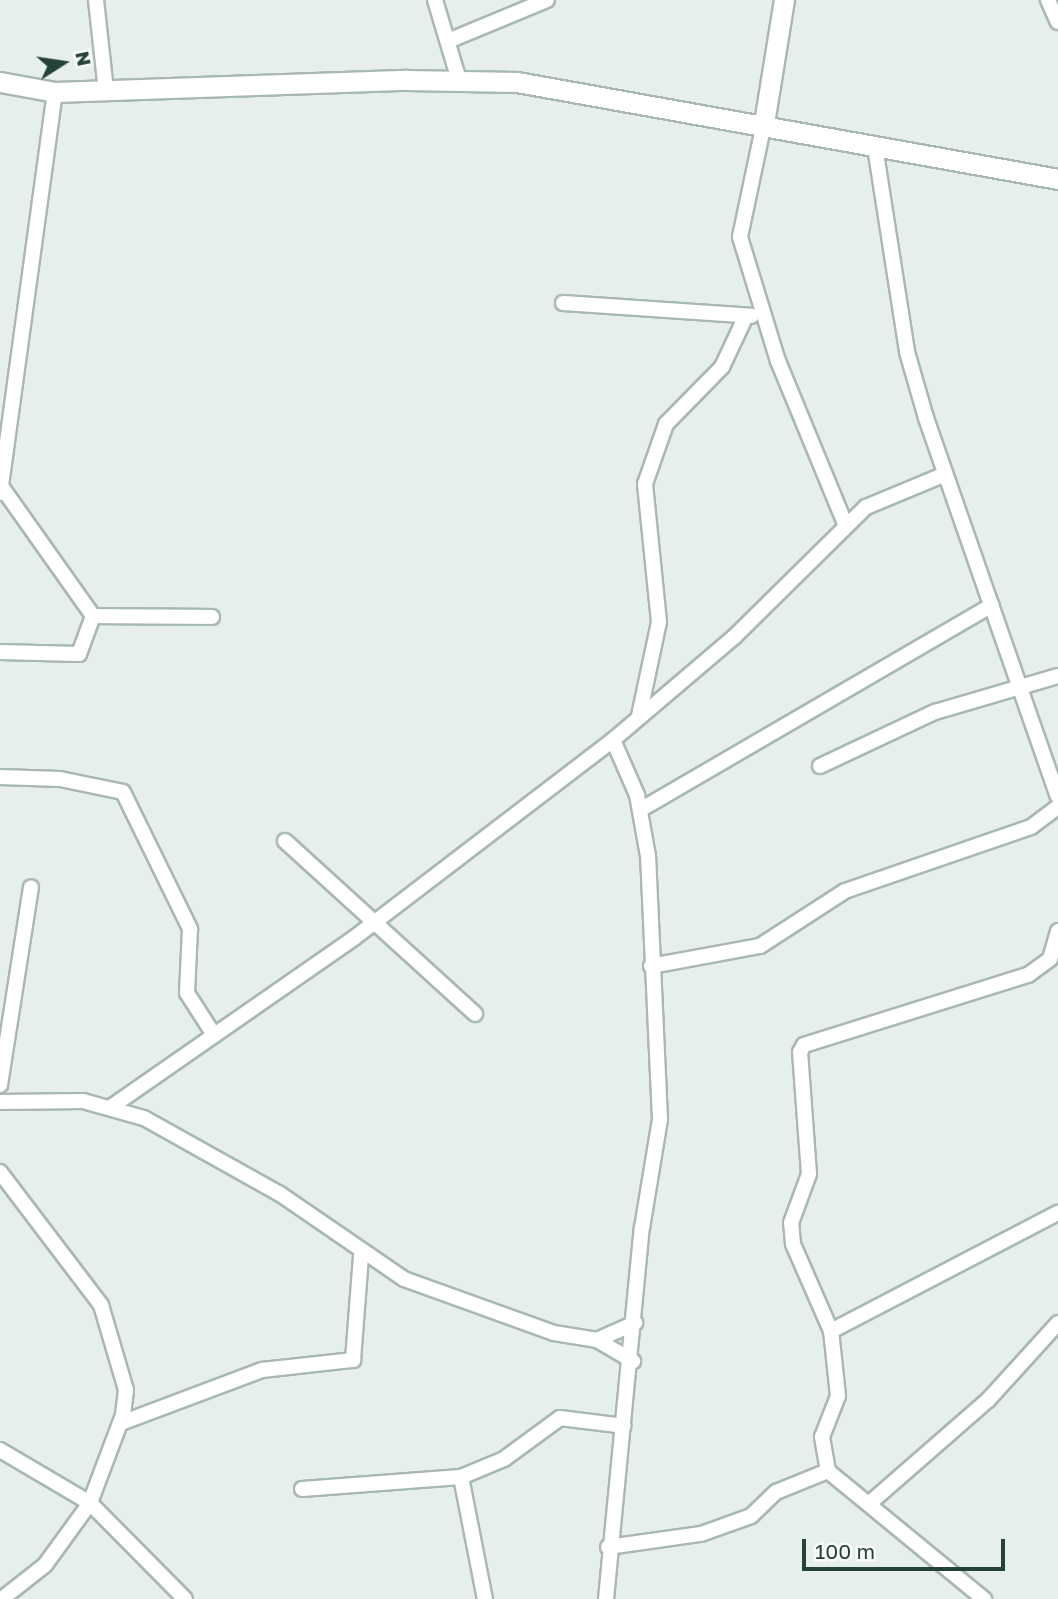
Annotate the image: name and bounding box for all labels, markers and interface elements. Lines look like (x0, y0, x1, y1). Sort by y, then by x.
north arrow (28, 28, 98, 98)
text: N (71, 49, 97, 68)
scale bar (806, 1526, 1009, 1570)
text: 100 m (815, 1538, 875, 1564)

